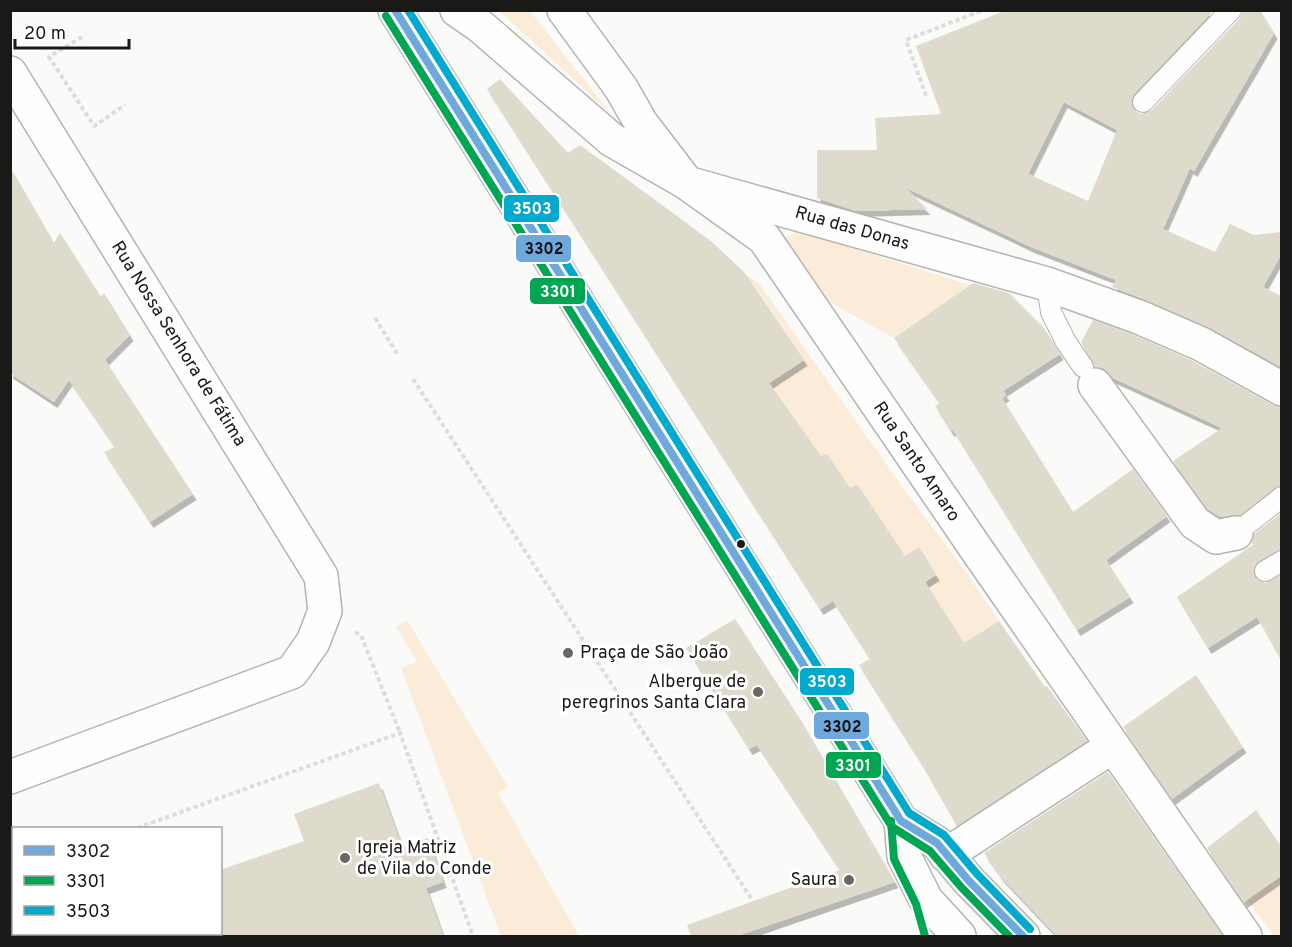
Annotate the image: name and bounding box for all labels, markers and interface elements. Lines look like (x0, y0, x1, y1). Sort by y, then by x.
scale bar (15, 12, 129, 50)
text: 20 m (24, 23, 66, 46)
line badge: 3503 (503, 194, 560, 223)
text: 3503 (512, 200, 552, 220)
street label: Rua das Donas (792, 202, 912, 256)
line badge: 3302 (515, 234, 572, 263)
street label: Rua Nossa Senhora de Fátima (105, 237, 251, 451)
text: 3302 (524, 240, 564, 260)
line badge: 3301 (529, 277, 586, 305)
text: 3301 (540, 283, 576, 303)
street label: Rua Santo Amaro (867, 398, 965, 526)
unlabelled marker (735, 538, 747, 550)
place label: Praça de São João (580, 642, 728, 665)
marker: Praça de São João (561, 646, 575, 660)
line badge: 3503 (799, 667, 855, 696)
place label: Albergue de peregrinos Santa Clara (562, 671, 746, 715)
text: 3503 (807, 673, 847, 693)
marker: Albergue de peregrinos Santa Clara (751, 685, 765, 699)
line badge: 3302 (813, 711, 870, 740)
text: 3302 (822, 718, 862, 738)
line badge: 3301 (825, 751, 882, 779)
text: 3301 (835, 757, 871, 777)
legend (12, 827, 222, 935)
place label: Igreja Matriz de Vila do Conde (357, 837, 491, 881)
text: 3302 (66, 841, 110, 864)
marker: Igreja Matriz de Vila do Conde (338, 851, 352, 865)
place label: Saura (790, 869, 837, 892)
text: 3301 (66, 871, 106, 894)
marker: Saura (842, 873, 856, 887)
text: 3503 (66, 901, 110, 924)

